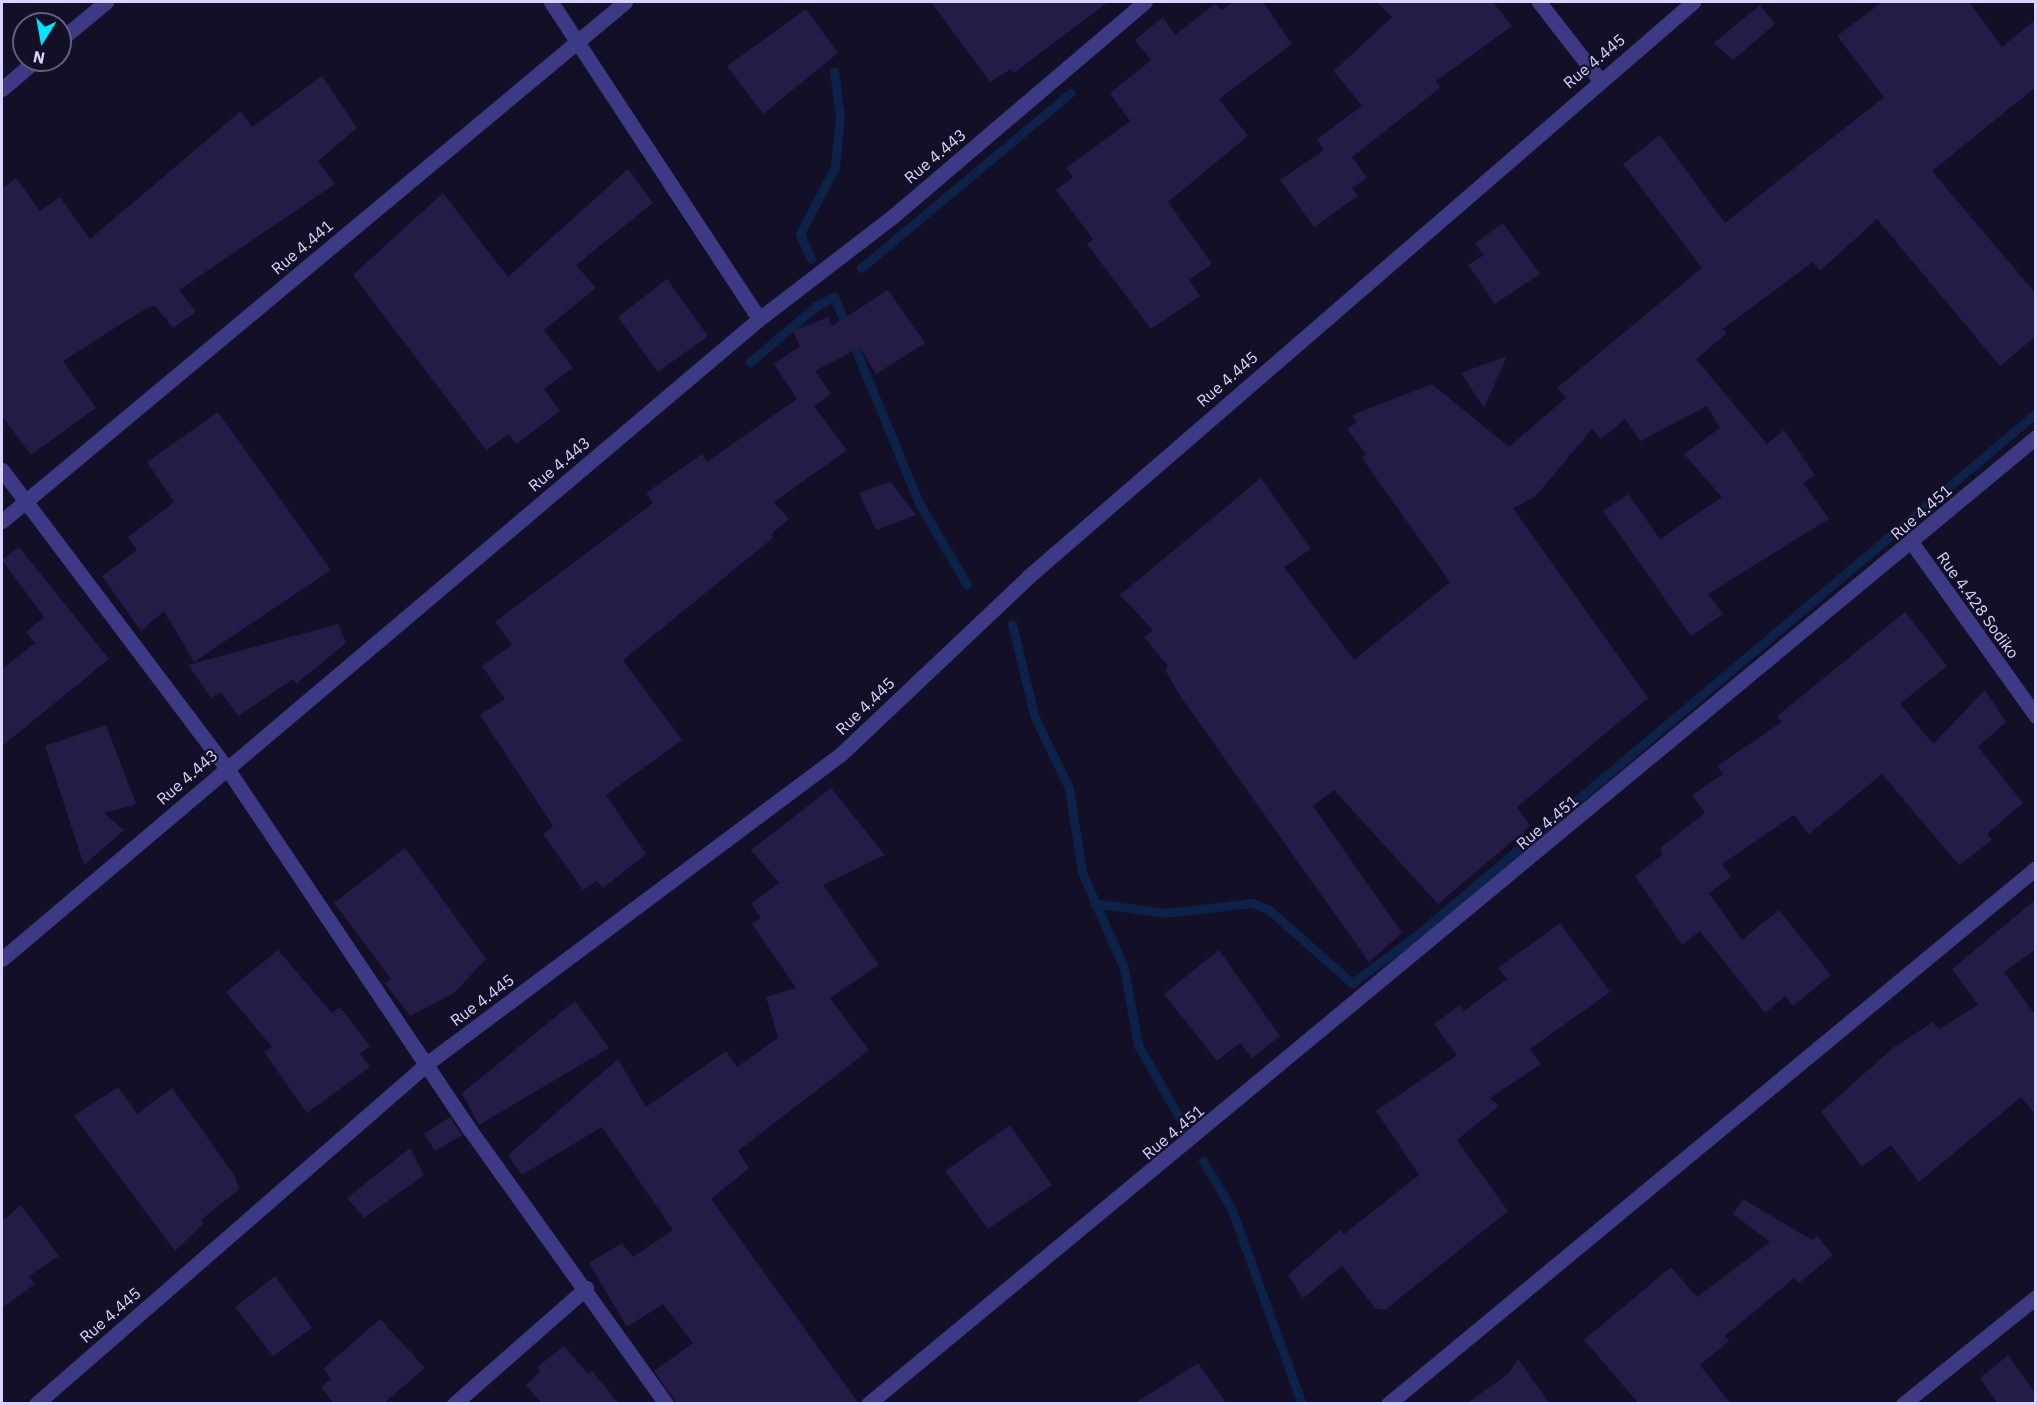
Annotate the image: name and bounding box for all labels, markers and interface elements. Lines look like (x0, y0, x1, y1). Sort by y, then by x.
north arrow (12, 12, 72, 72)
street label: Rue 4.445 (1559, 30, 1629, 92)
text: N (31, 47, 47, 69)
street label: Rue 4.443 (900, 125, 970, 187)
street label: Rue 4.441 (267, 216, 337, 278)
street label: Rue 4.445 (1193, 347, 1261, 411)
street label: Rue 4.443 (524, 433, 594, 495)
street label: Rue 4.451 (1887, 480, 1955, 544)
street label: Rue 4.428 Sodiko (1933, 548, 2023, 662)
street label: Rue 4.445 (831, 673, 899, 739)
street label: Rue 4.443 (153, 745, 221, 809)
street label: Rue 4.451 (1512, 791, 1582, 853)
street label: Rue 4.445 (446, 970, 518, 1030)
street label: Rue 4.451 (1138, 1101, 1208, 1163)
street label: Rue 4.445 (76, 1283, 144, 1347)

